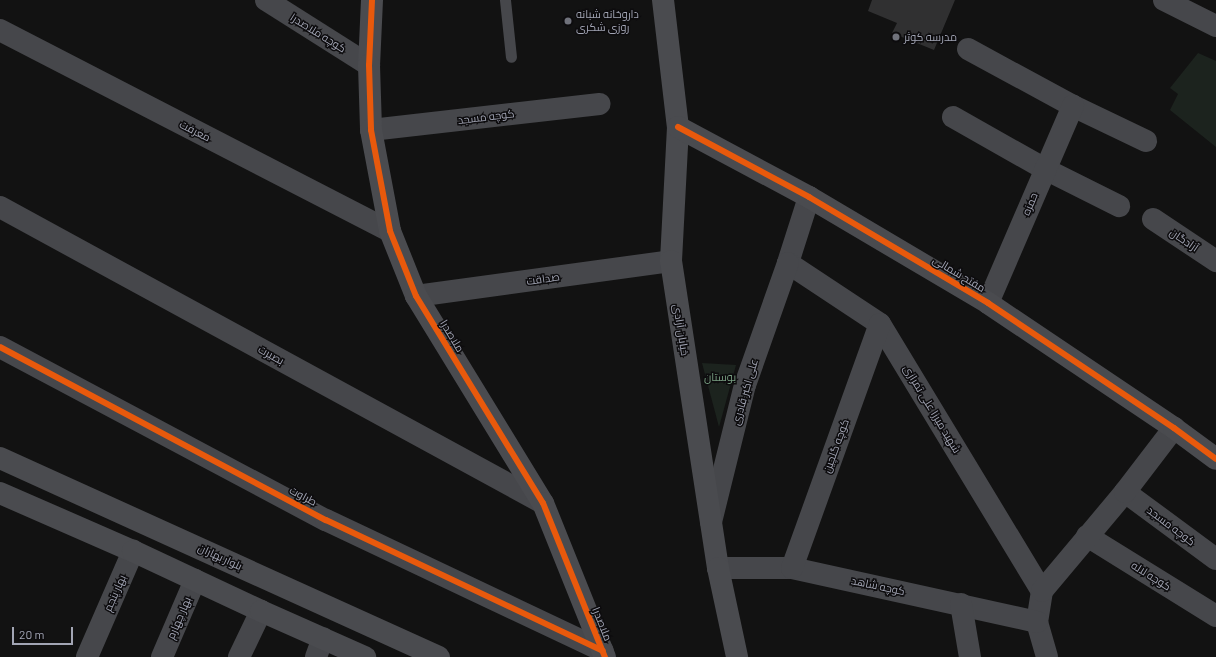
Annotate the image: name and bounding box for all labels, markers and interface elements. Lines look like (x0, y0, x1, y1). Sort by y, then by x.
place label: داروخانه شبانه روزی شکری (576, 8, 639, 34)
street label: کوچه ملاصدرا (288, 11, 348, 55)
marker: داروخانه شبانه روزی شکری (563, 16, 573, 26)
place label: مدرسه کوثر (904, 30, 957, 44)
marker: مدرسه کوثر (891, 32, 901, 42)
street label: کوچه مسجد (457, 107, 515, 127)
street label: معرفت (177, 118, 213, 144)
street label: حمزه (1019, 191, 1041, 217)
street label: آزادگان (1167, 226, 1201, 254)
street label: مفتح شمالی (930, 253, 988, 295)
street label: صداقت (525, 270, 561, 288)
street label: خیابان آزادی (670, 303, 692, 357)
street label: ملاصدرا (437, 318, 467, 354)
street label: بصیرت (256, 343, 286, 367)
street label: علی اکبر قادری (729, 357, 761, 427)
street label: شهید میرزا علی تمرازی (900, 363, 964, 455)
park label: بوستان (704, 370, 736, 384)
street label: کوچه گلچین (820, 417, 852, 475)
street label: طراوت (287, 483, 319, 509)
street label: کوچه مسجد (1144, 504, 1198, 548)
street label: بلوار بهاران (196, 541, 244, 573)
street label: کوچه لاله (1129, 559, 1173, 593)
street label: بهار پنجم (101, 573, 129, 613)
street label: کوچه شاهد (850, 574, 906, 598)
street label: بهار چهارم (164, 595, 194, 641)
street label: ملاصدرا (589, 605, 615, 643)
scale bar (14, 619, 75, 645)
text: 20 m (19, 627, 45, 641)

